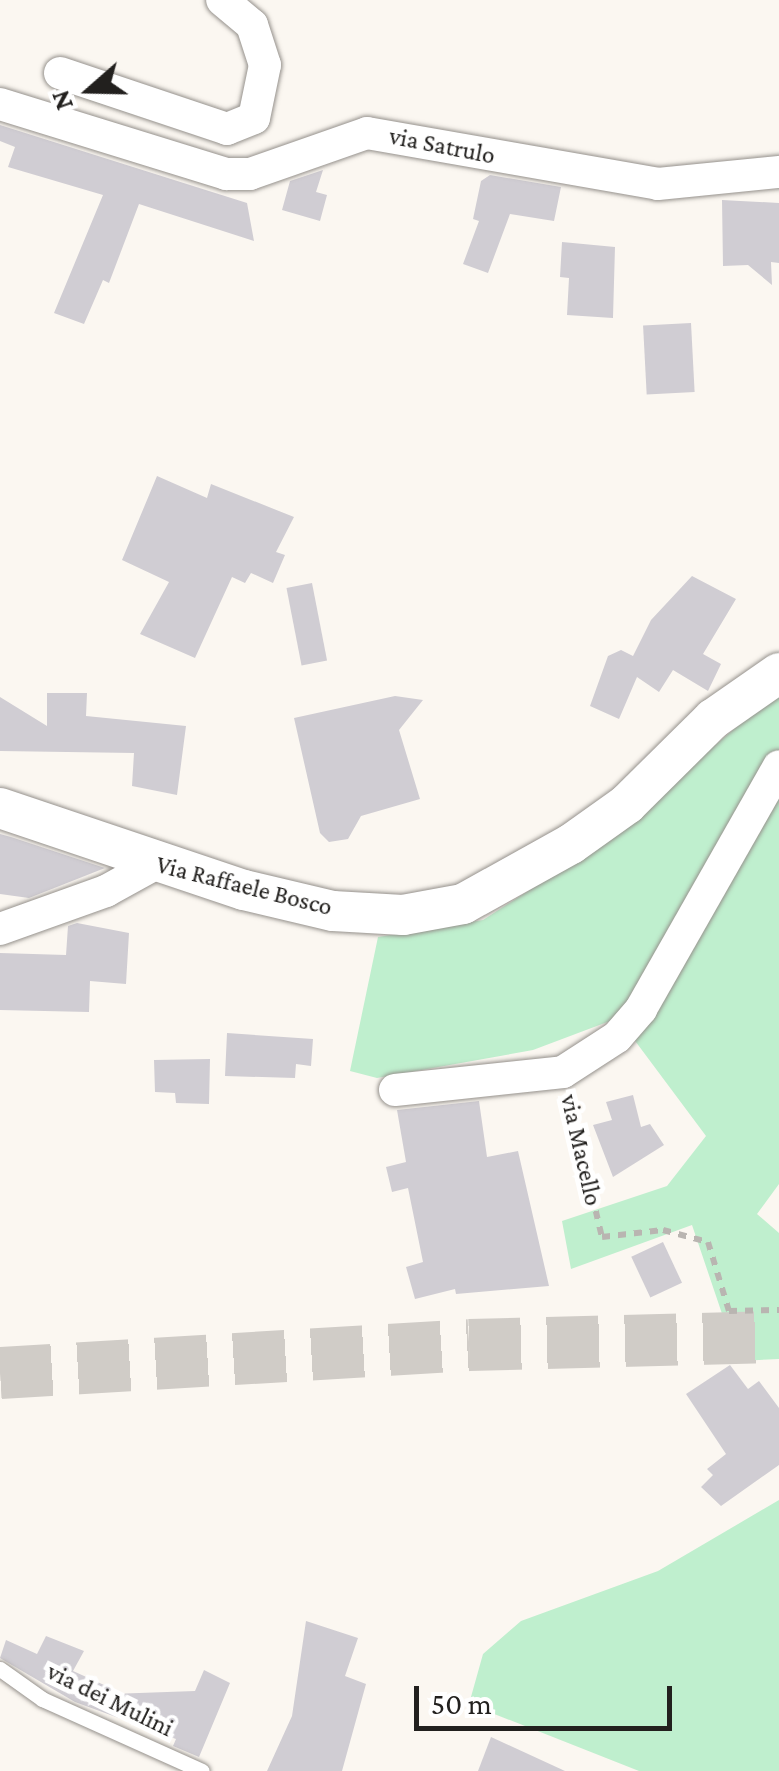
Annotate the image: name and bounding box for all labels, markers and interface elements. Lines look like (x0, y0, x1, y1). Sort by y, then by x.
north arrow (40, 40, 140, 140)
text: N (44, 86, 79, 115)
street label: via Satrulo (387, 121, 497, 171)
street label: Via Raffaele Bosco (153, 850, 335, 922)
street label: via Macello (554, 1091, 608, 1209)
street label: via dei Mulini (42, 1657, 178, 1743)
scale bar (419, 1666, 676, 1728)
text: 50 m (431, 1687, 492, 1720)

